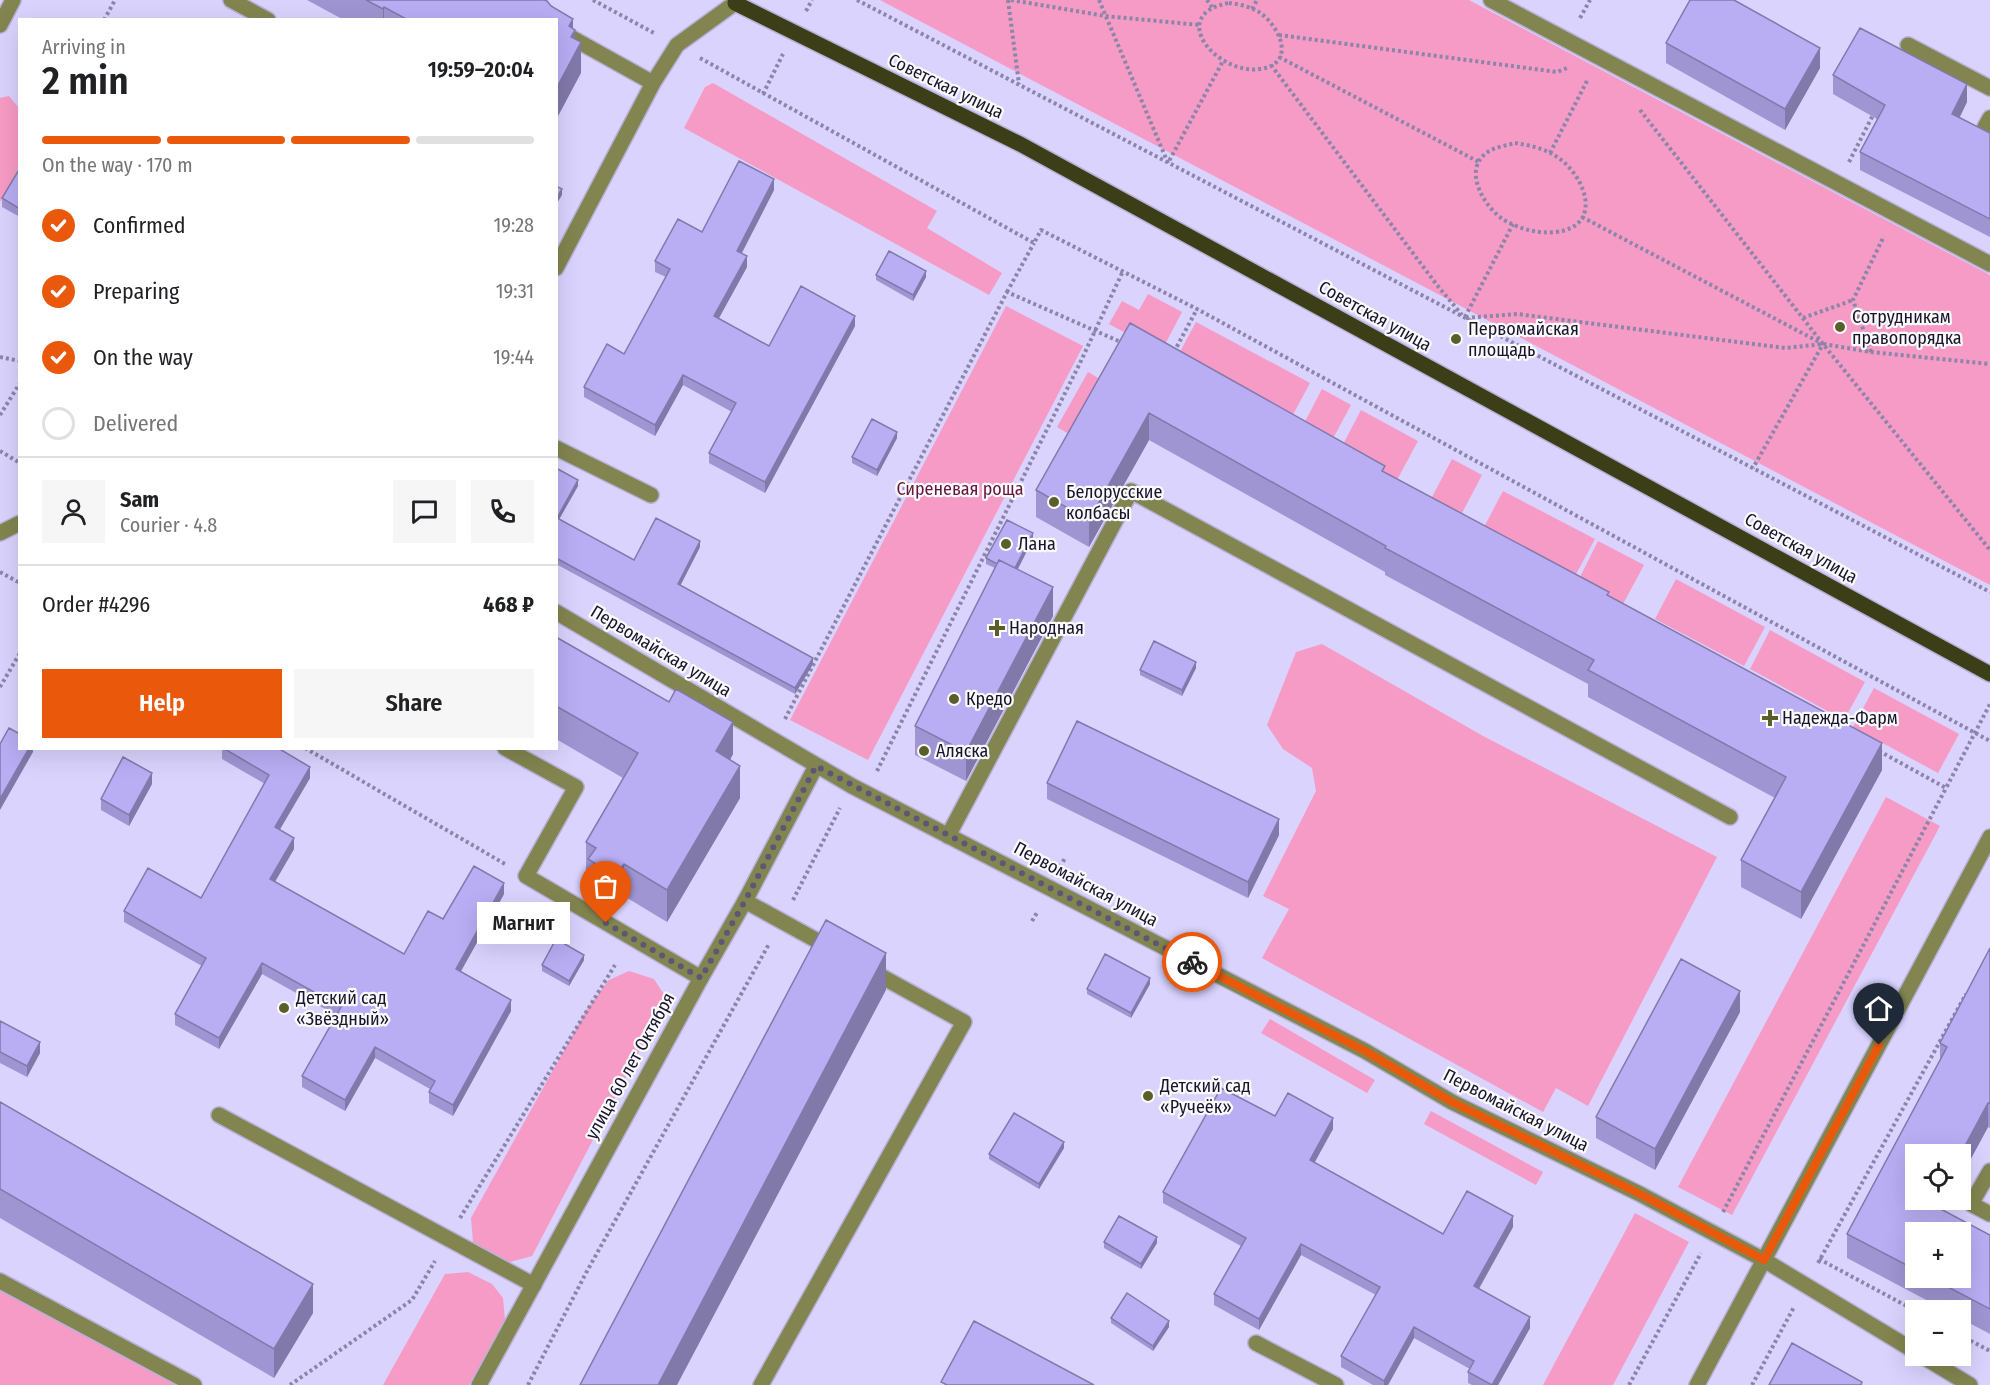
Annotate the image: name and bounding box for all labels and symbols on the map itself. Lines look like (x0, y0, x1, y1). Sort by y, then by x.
street label: Советская улица (885, 49, 1007, 123)
street label: Советская улица (1315, 276, 1435, 356)
place label: Сотрудникам правопорядка (1852, 306, 1962, 349)
place label: Первомайская площадь (1468, 318, 1579, 361)
marker: Сотрудникам правопорядка (1833, 320, 1847, 334)
marker: Первомайская площадь (1449, 332, 1463, 346)
park label: Сиреневая роща (896, 478, 1024, 500)
place label: Белорусские колбасы (1066, 481, 1163, 524)
marker: Белорусские колбасы (1047, 495, 1061, 509)
street label: Советская улица (1741, 508, 1861, 588)
place label: Лана (1018, 533, 1056, 555)
marker: Лана (999, 537, 1013, 551)
street label: Первомайская улица (587, 600, 735, 702)
place label: Народная (1009, 617, 1084, 639)
marker: Народная (990, 621, 1004, 635)
place label: Кредо (966, 688, 1012, 710)
marker: Кредо (947, 692, 961, 706)
place label: Надежда-Фарм (1782, 707, 1898, 729)
marker: Надежда-Фарм (1763, 711, 1777, 725)
place label: Аляска (936, 740, 989, 762)
marker: Аляска (917, 744, 931, 758)
street label: Первомайская улица (1010, 837, 1162, 931)
pin (580, 861, 631, 923)
callout: Магнит (477, 902, 570, 944)
courier (1162, 932, 1222, 992)
pin (1853, 983, 1904, 1045)
place label: Детский сад «Звёздный» (295, 987, 389, 1030)
street label: улица 60 лет Октября (581, 989, 679, 1143)
marker: Детский сад «Звёздный» (277, 1001, 291, 1015)
street label: Первомайская улица (1440, 1064, 1592, 1156)
place label: Детский сад «Ручеёк» (1159, 1075, 1250, 1118)
marker: Детский сад «Ручеёк» (1141, 1089, 1155, 1103)

